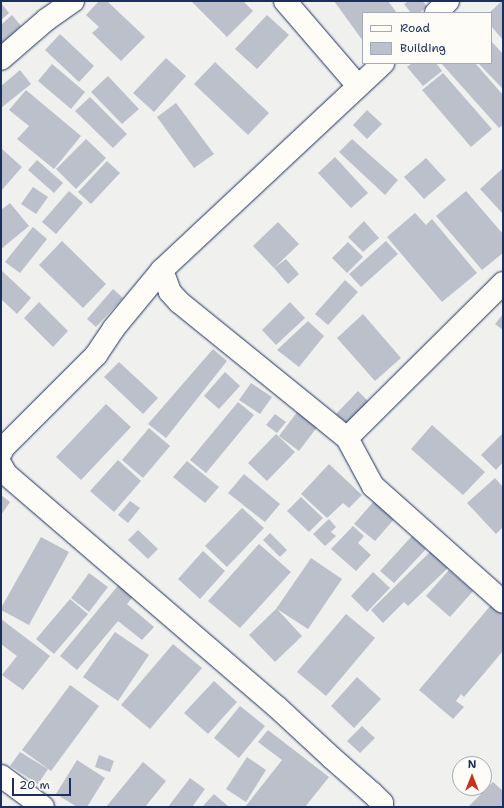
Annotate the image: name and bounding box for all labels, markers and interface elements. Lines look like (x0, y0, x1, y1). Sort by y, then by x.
legend (362, 12, 492, 64)
text: Road (400, 20, 430, 36)
text: Building (400, 40, 446, 56)
north arrow (452, 756, 492, 796)
text: N (468, 757, 476, 772)
scale bar (14, 770, 73, 796)
text: 20 m (19, 777, 50, 793)

